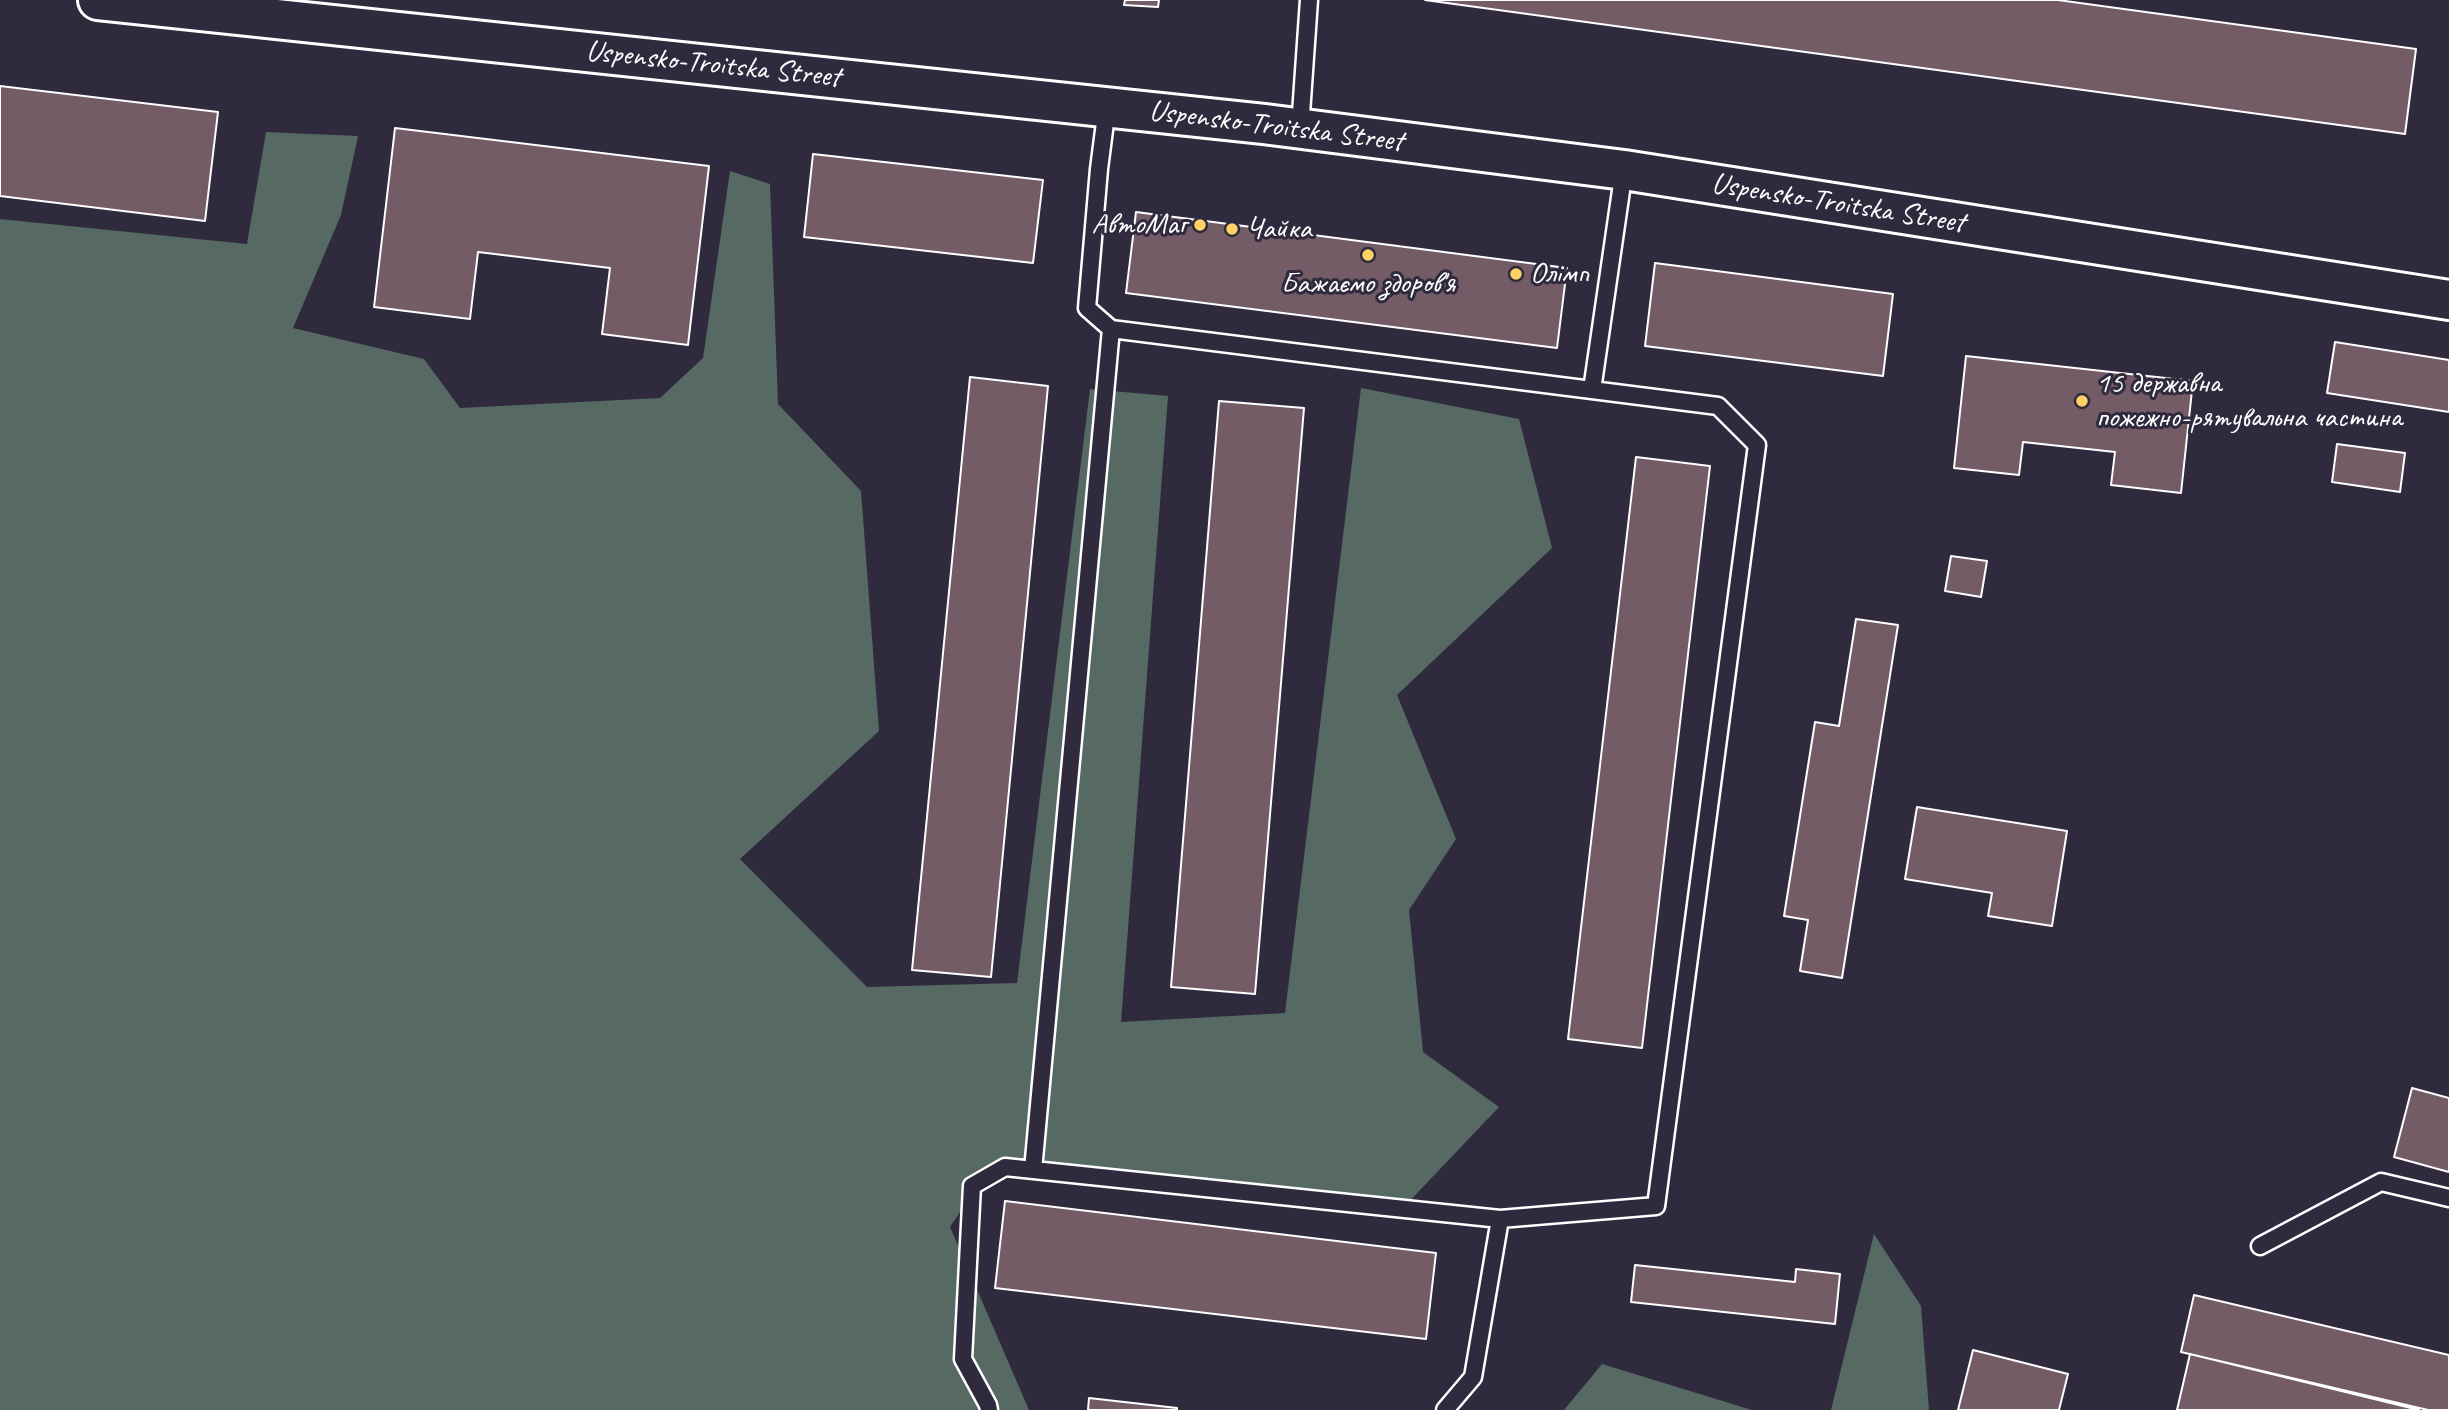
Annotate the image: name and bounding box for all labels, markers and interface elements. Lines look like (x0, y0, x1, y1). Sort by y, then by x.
street label: Uspensko-Troitska Street (584, 34, 842, 96)
street label: Uspensko-Troitska Street (1147, 94, 1405, 160)
street label: Uspensko-Troitska Street (1709, 166, 1967, 242)
place label: АвтоМаг (1091, 207, 1186, 243)
place label: Чайка (1246, 211, 1312, 247)
marker: АвтоМаг (1192, 217, 1208, 233)
marker: Чайка (1224, 221, 1240, 237)
marker: Бажаємо здоров'я (1360, 247, 1376, 263)
place label: Олімп (1530, 256, 1589, 292)
place label: Бажаємо здоров'я (1281, 266, 1455, 302)
marker: Олімп (1508, 266, 1524, 282)
place label: 15 державна пожежно-рятувальна частина (2096, 366, 2402, 436)
marker: 15 державна пожежно-рятувальна частина (2074, 393, 2090, 409)

